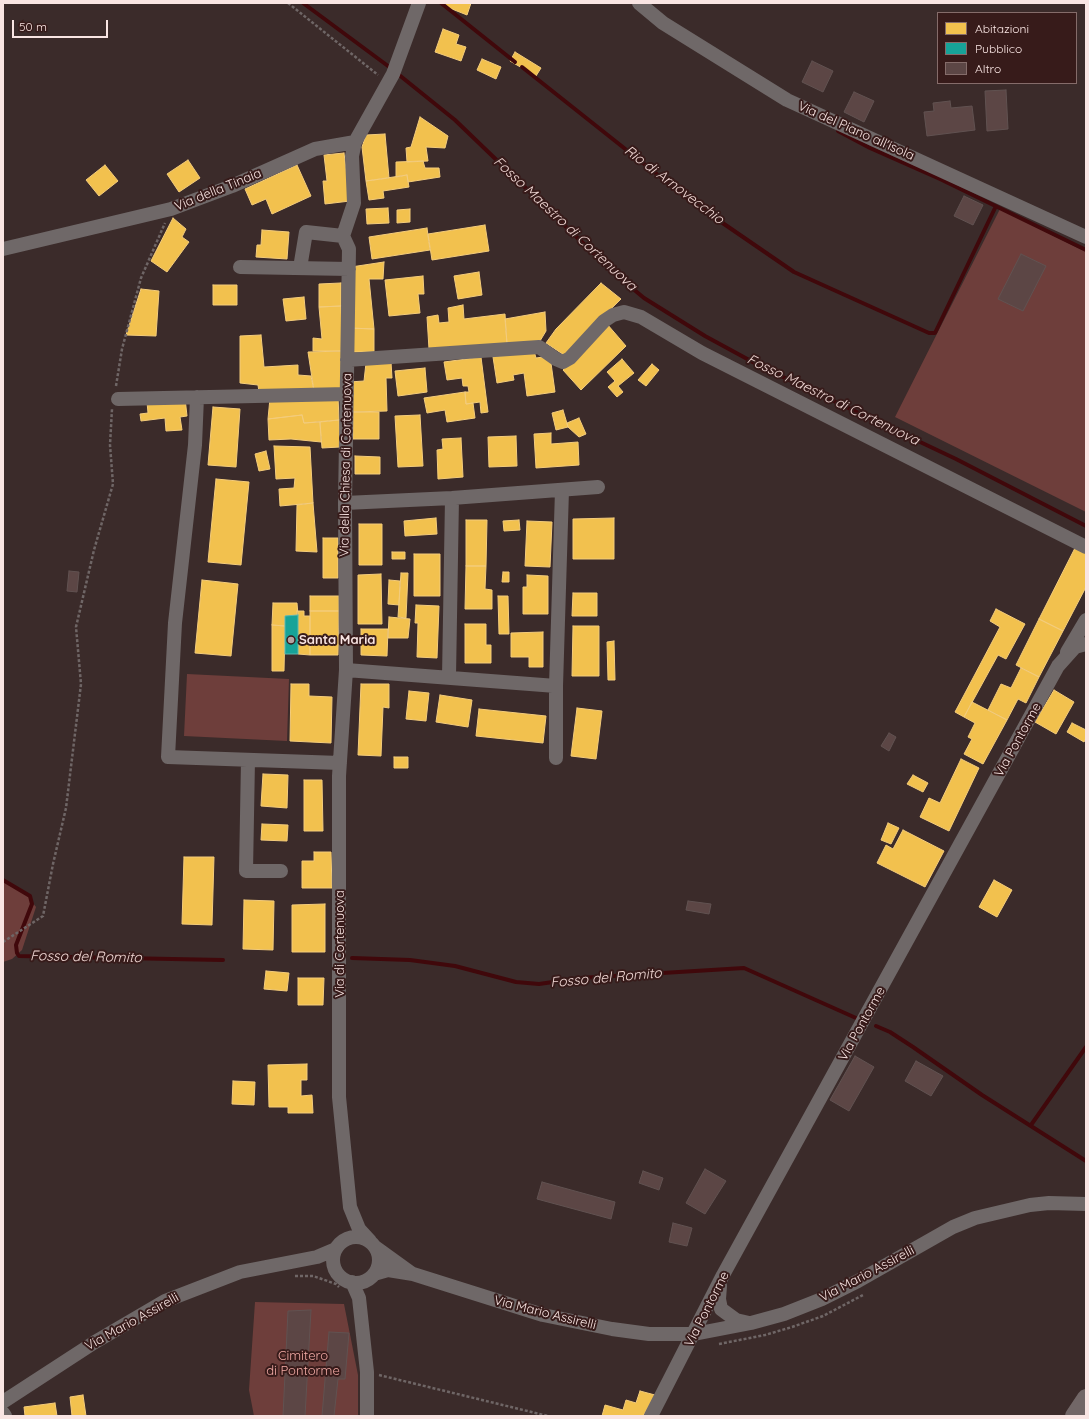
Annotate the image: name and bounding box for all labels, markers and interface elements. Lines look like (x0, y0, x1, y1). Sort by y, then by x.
scale bar (14, 12, 110, 38)
legend (937, 12, 1077, 84)
text: 50 m (19, 19, 47, 34)
text: Abitazioni (975, 21, 1029, 36)
text: Pubblico (975, 41, 1022, 56)
text: Altro (975, 61, 1001, 76)
street label: Via del Piano all'isola (795, 98, 917, 164)
water label: Rio di Arnovecchio (621, 142, 727, 228)
water label: Fosso Maestro di Cortenuova (490, 153, 640, 295)
street label: Via della Tinaia (172, 166, 264, 214)
water label: Fosso Maestro di Cortenuova (744, 351, 922, 449)
street label: Via della Chiesa di Cortenuova (337, 373, 355, 557)
place label: Santa Maria (299, 632, 375, 648)
marker: Santa Maria (286, 635, 296, 645)
street label: Via Pontorme (991, 700, 1045, 780)
street label: Via di Cortenuova (332, 890, 348, 998)
water label: Fosso del Romito (30, 948, 142, 966)
water label: Fosso del Romito (550, 965, 662, 991)
street label: Via Pontorme (835, 984, 889, 1064)
street label: Via Mario Assirelli (817, 1242, 917, 1306)
street label: Via Pontorme (681, 1269, 733, 1349)
street label: Via Mario Assirelli (82, 1290, 182, 1354)
street label: Via Mario Assirelli (492, 1293, 598, 1333)
park label: Cimitero di Pontorme (266, 1348, 340, 1379)

